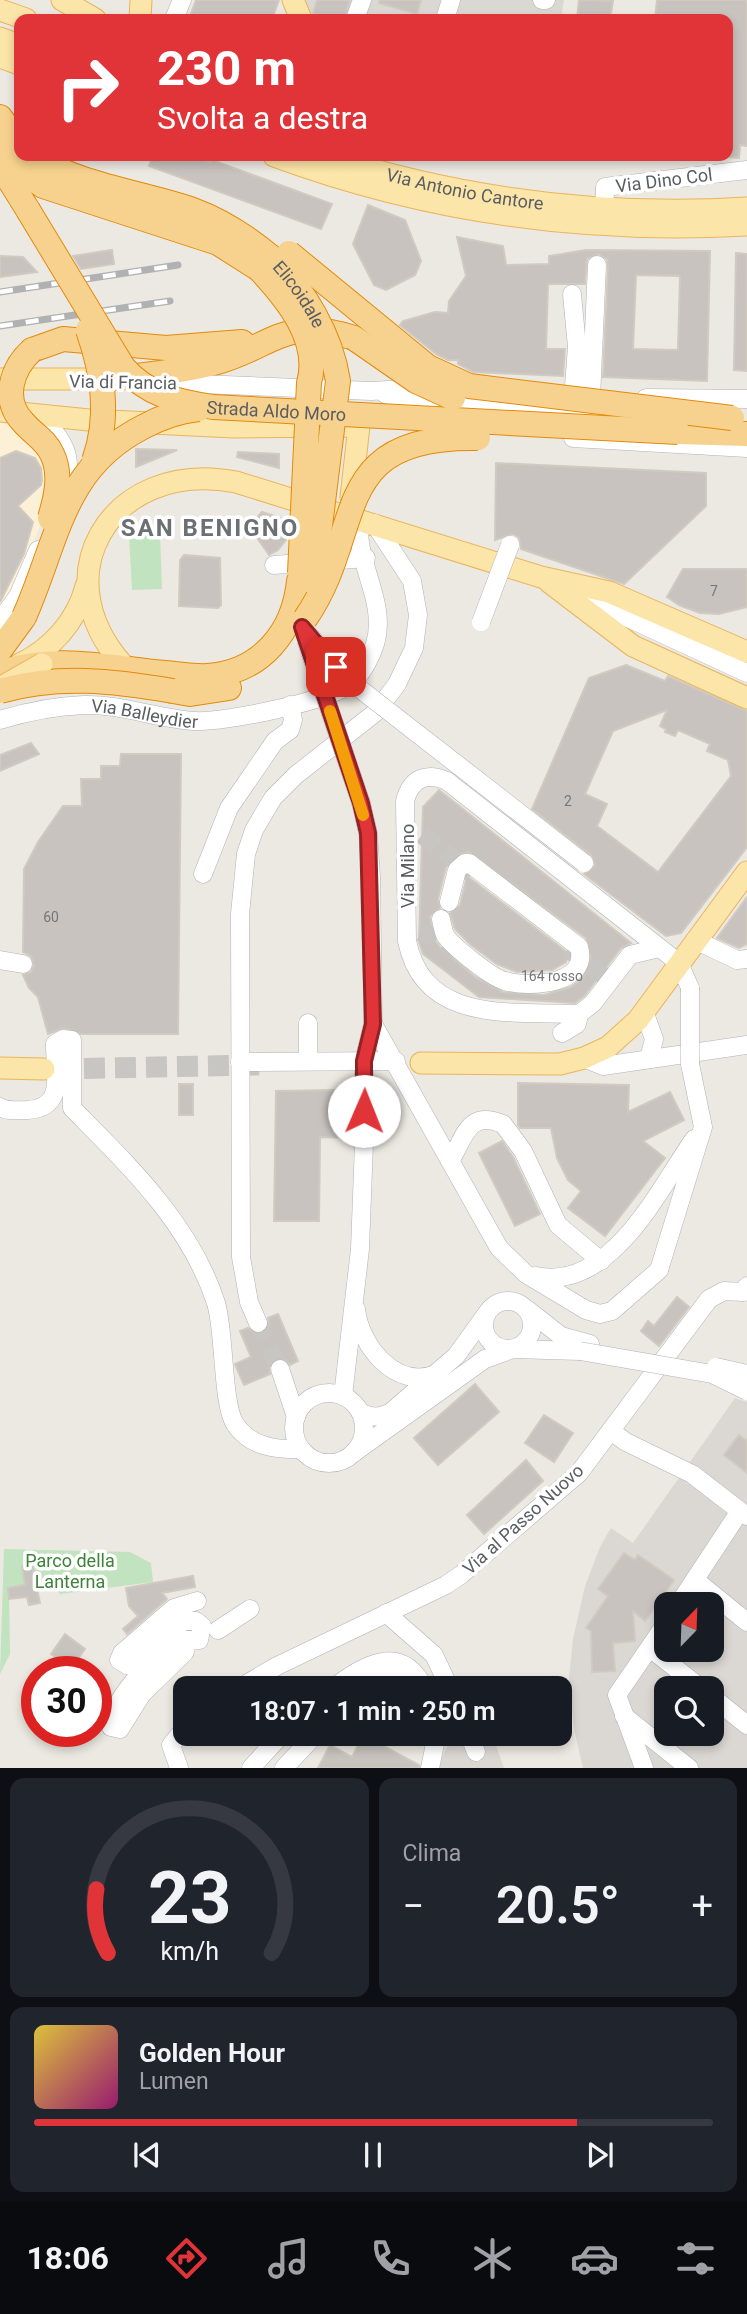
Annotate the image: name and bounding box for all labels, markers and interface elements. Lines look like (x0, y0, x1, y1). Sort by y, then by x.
text: 230 m (157, 40, 296, 97)
icon: right (42, 42, 133, 133)
text: Svolta a destra (157, 99, 368, 137)
street label: Via Antonio Cantore (384, 163, 545, 213)
street label: Via Dino Col (614, 164, 714, 196)
street label: Elicoidale (269, 256, 330, 331)
street label: Via di Francia (69, 371, 177, 393)
street label: Strada Aldo Moro (205, 396, 347, 425)
district label: SAN BENIGNO (121, 514, 299, 542)
house number: 7 (710, 583, 718, 599)
pin (306, 637, 366, 697)
icon: arrive (317, 648, 355, 686)
street label: Via Balleydier (91, 694, 199, 732)
house number: 2 (564, 793, 572, 809)
street label: Via Milano (397, 824, 418, 908)
house number: 60 (43, 909, 59, 925)
house number: 164 rosso (521, 968, 583, 984)
position arrow (327, 1074, 401, 1148)
street label: Via al Passo Nuovo (458, 1459, 588, 1579)
park label: Parco della Lanterna (25, 1550, 115, 1592)
north arrow (654, 1592, 724, 1662)
map controls (654, 1592, 724, 1746)
speed limit sign: 30 (21, 1656, 112, 1747)
button: search (654, 1676, 724, 1746)
text: 18:07 · 1 min · 250 m (249, 1696, 496, 1726)
text: Clima (403, 1840, 461, 1867)
text: 23 (147, 1856, 231, 1942)
text: 20.5° (496, 1875, 620, 1936)
text: − (403, 1884, 424, 1928)
text: + (691, 1884, 713, 1928)
text: km/h (160, 1937, 219, 1966)
text: Golden Hour (139, 2038, 285, 2068)
text: Lumen (139, 2068, 209, 2095)
icon: previous (128, 2136, 166, 2174)
icon: pause (354, 2136, 392, 2174)
icon: next (581, 2136, 619, 2174)
icon: directions (162, 2234, 211, 2283)
icon: music (264, 2234, 313, 2283)
icon: phone (366, 2234, 415, 2283)
icon: climate (468, 2234, 517, 2283)
icon: car (570, 2234, 619, 2283)
icon: filters (671, 2234, 720, 2283)
text: 18:06 (26, 2239, 109, 2277)

